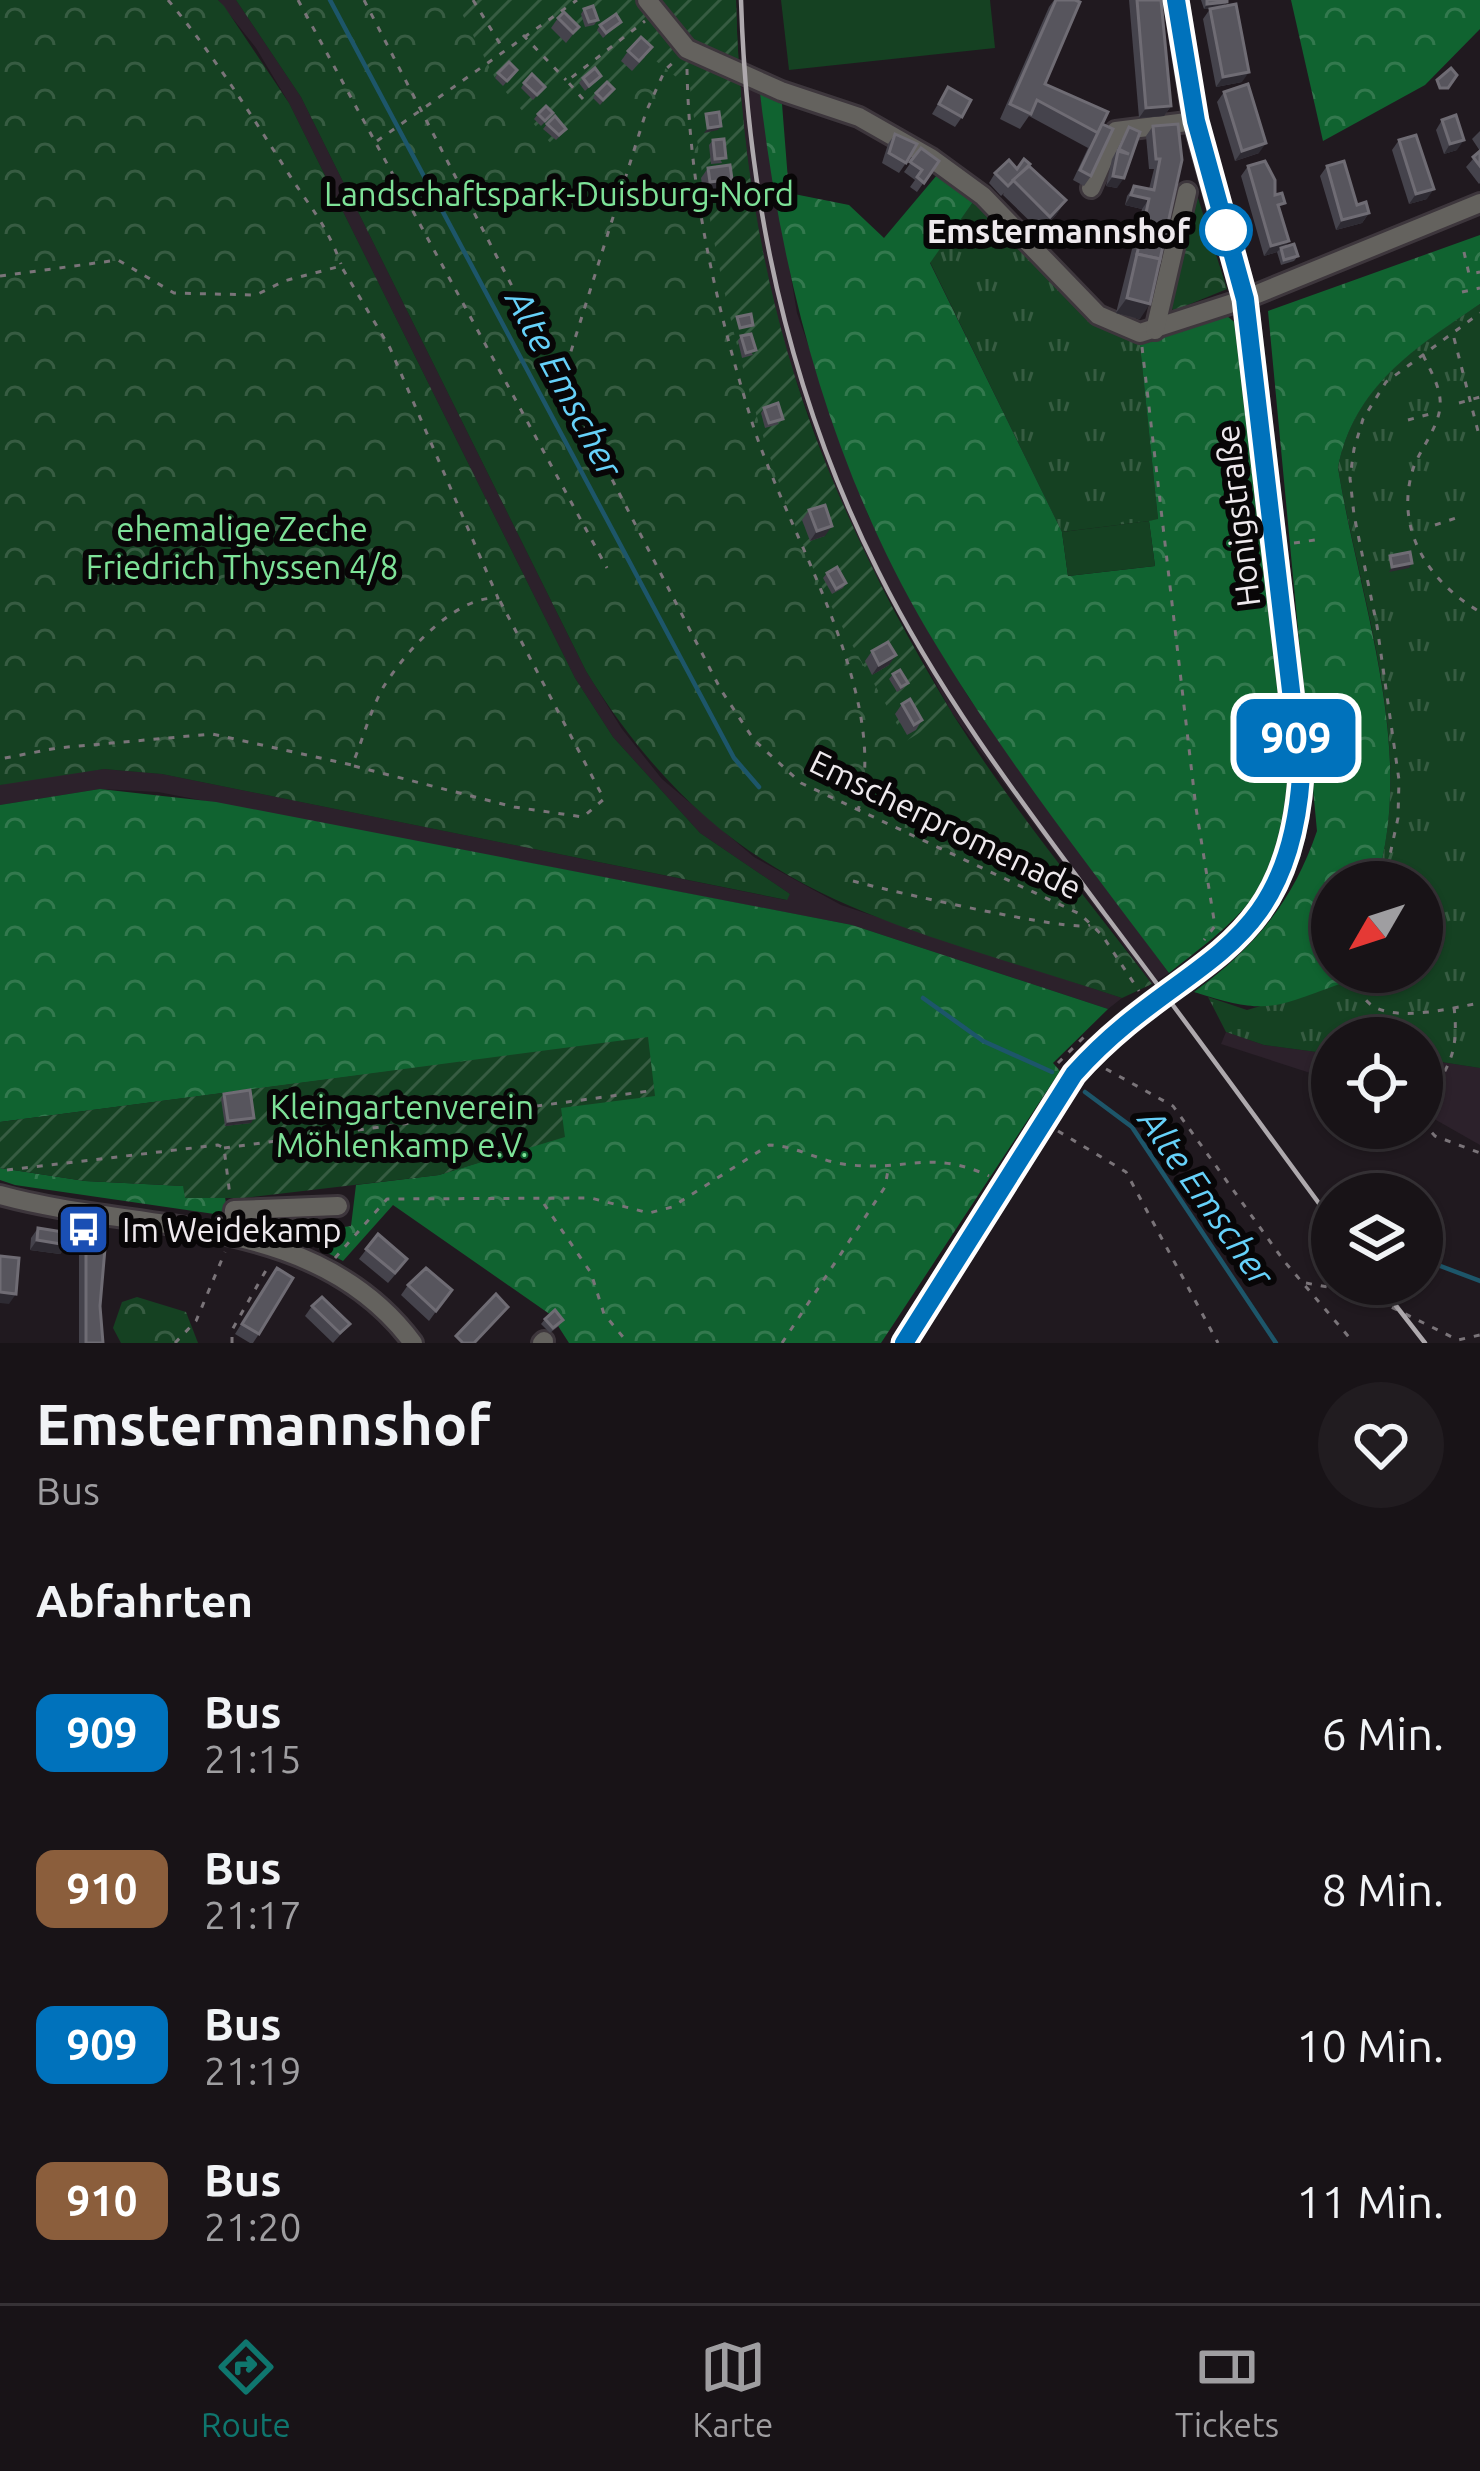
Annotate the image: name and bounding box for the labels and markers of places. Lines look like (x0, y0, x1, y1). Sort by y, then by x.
marker: Emstermannshof (1201, 205, 1251, 255)
place label: Emstermannshof (927, 212, 1190, 249)
bus stop icon: Im Weidekamp (55, 1201, 111, 1257)
place label: Im Weidekamp (122, 1211, 342, 1248)

